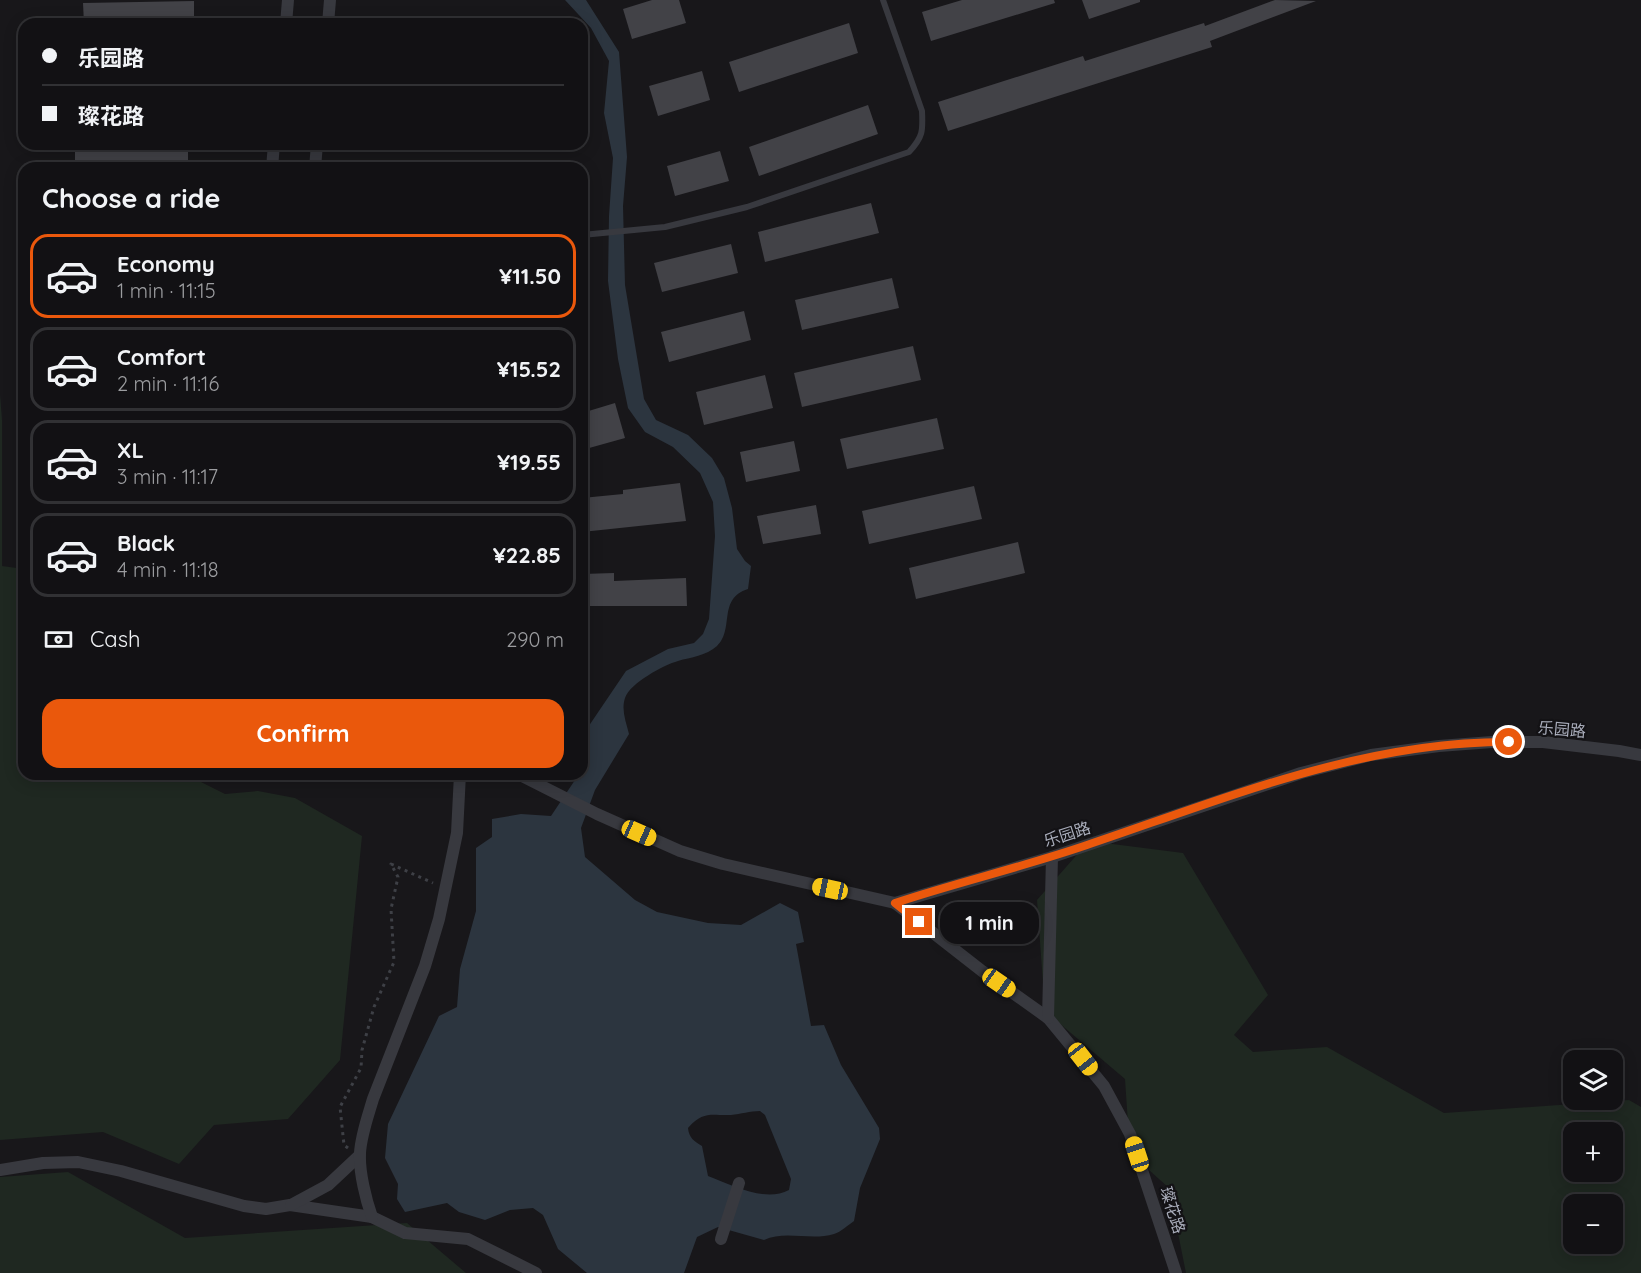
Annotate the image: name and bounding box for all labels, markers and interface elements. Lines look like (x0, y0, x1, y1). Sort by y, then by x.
text: 乐园路 (78, 44, 144, 72)
text: 璨花路 (78, 102, 144, 130)
text: Choose a ride (42, 181, 220, 215)
icon: car (45, 249, 99, 303)
text: Economy (117, 250, 215, 278)
text: ¥11.50 (499, 262, 561, 290)
text: 1 min · 11:15 (117, 278, 216, 303)
icon: car (45, 342, 99, 396)
text: Comfort (117, 343, 206, 371)
text: ¥15.52 (497, 355, 561, 383)
text: 2 min · 11:16 (117, 371, 219, 396)
icon: car (45, 435, 99, 489)
text: XL (117, 436, 144, 464)
text: ¥19.55 (497, 448, 561, 476)
text: 3 min · 11:17 (117, 464, 218, 489)
icon: car (45, 528, 99, 582)
text: Black (117, 529, 175, 557)
text: ¥22.85 (493, 541, 561, 569)
text: 4 min · 11:18 (117, 557, 219, 582)
icon: cash (42, 623, 75, 656)
text: Cash (90, 625, 141, 653)
text: 290 m (506, 627, 564, 652)
button: Confirm (42, 699, 564, 768)
street label: 乐园路 (1537, 717, 1587, 741)
route start (1495, 728, 1522, 755)
car (619, 817, 659, 849)
street label: 乐园路 (1041, 817, 1093, 851)
car (811, 876, 849, 902)
callout: 1 min (940, 901, 1039, 943)
route end (905, 908, 932, 935)
text: 1 min (965, 910, 1014, 935)
car (979, 965, 1019, 1001)
car (1065, 1039, 1101, 1079)
map controls (1563, 1050, 1623, 1254)
button: layers (1563, 1050, 1623, 1110)
button: + (1563, 1122, 1623, 1182)
car (1123, 1134, 1151, 1174)
street label: 璨花路 (1156, 1184, 1190, 1236)
button: − (1563, 1194, 1623, 1254)

